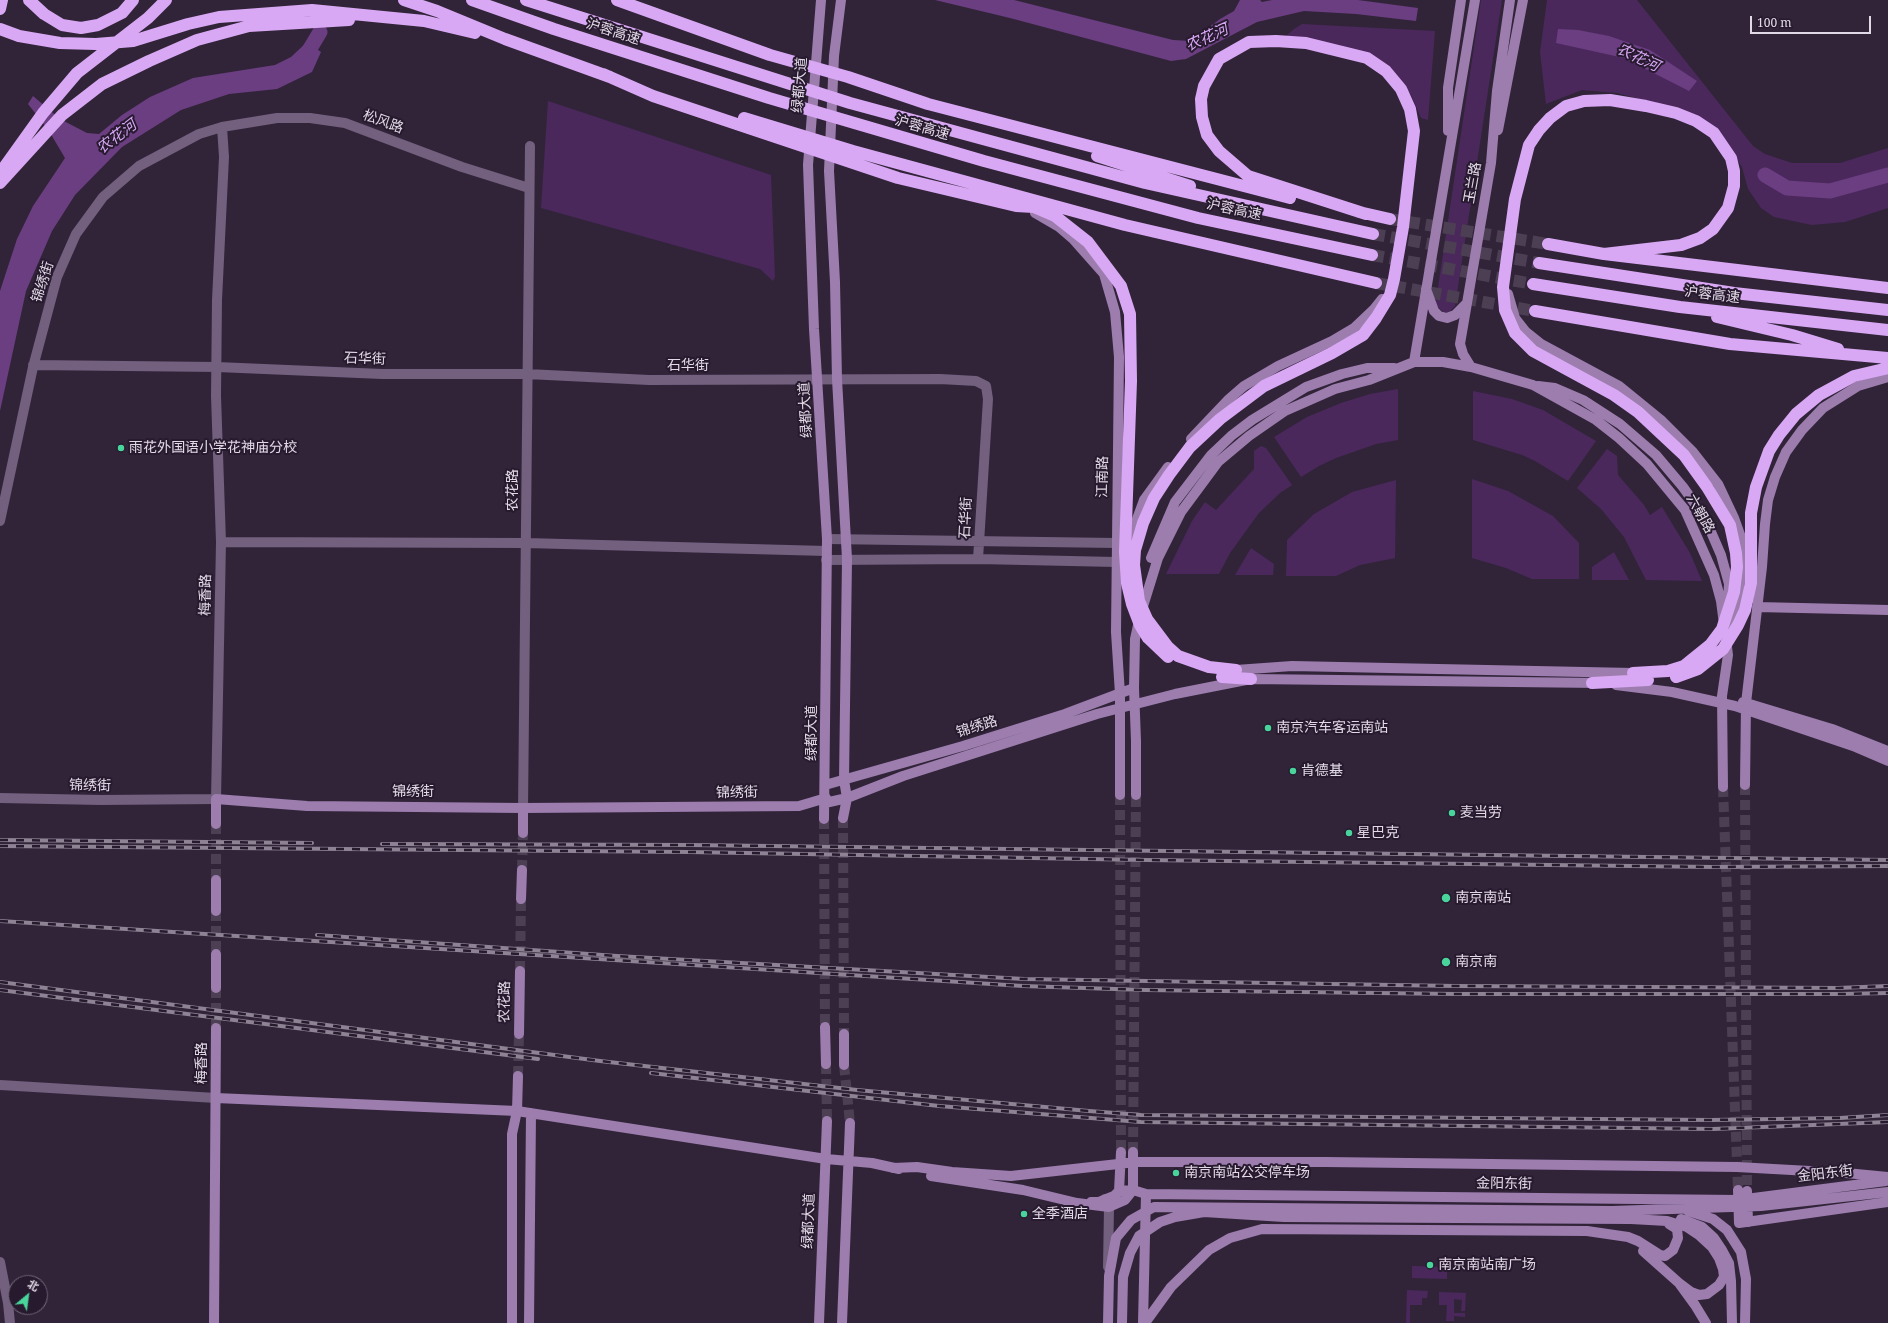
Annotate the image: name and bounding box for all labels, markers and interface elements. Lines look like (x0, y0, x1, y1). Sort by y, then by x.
scale bar (1752, 8, 1873, 34)
text: 100 m (1757, 14, 1792, 31)
street label: 沪蓉高速 (584, 15, 642, 49)
water label: 农花河 (1183, 21, 1231, 55)
water label: 农花河 (1614, 40, 1662, 76)
street label: 绿都大道 (789, 56, 811, 114)
street label: 松风路 (360, 107, 406, 137)
street label: 沪蓉高速 (893, 112, 951, 144)
water label: 农花河 (94, 116, 140, 158)
street label: 玉兰路 (1461, 161, 1485, 205)
street label: 沪蓉高速 (1205, 196, 1263, 224)
street label: 锦绣街 (29, 259, 57, 305)
street label: 沪蓉高速 (1683, 283, 1741, 307)
street label: 石华街 (344, 350, 386, 368)
street label: 石华街 (667, 358, 709, 374)
street label: 绿都大道 (796, 382, 816, 438)
place label: 雨花外国语小学花神庙分校 (129, 440, 297, 456)
marker: 雨花外国语小学花神庙分校 (116, 443, 126, 453)
street label: 江南路 (1094, 456, 1112, 498)
street label: 农花路 (505, 469, 521, 511)
street label: 六朝路 (1682, 492, 1718, 536)
street label: 石华街 (957, 497, 975, 539)
street label: 梅香路 (197, 574, 215, 616)
street label: 绿都大道 (804, 705, 820, 761)
street label: 锦绣路 (954, 713, 1000, 741)
place label: 南京汽车客运南站 (1276, 720, 1388, 736)
marker: 南京汽车客运南站 (1263, 723, 1273, 733)
place label: 肯德基 (1301, 763, 1343, 779)
marker: 肯德基 (1288, 766, 1298, 776)
street label: 锦绣街 (69, 777, 111, 795)
street label: 锦绣街 (392, 784, 434, 800)
street label: 锦绣街 (716, 784, 758, 802)
place label: 麦当劳 (1460, 805, 1502, 821)
marker: 麦当劳 (1447, 808, 1457, 818)
place label: 星巴克 (1357, 825, 1399, 841)
marker: 星巴克 (1344, 828, 1354, 838)
place label: 南京南站 (1455, 890, 1511, 906)
marker: 南京南站 (1440, 892, 1452, 904)
place label: 南京南 (1455, 954, 1497, 970)
marker: 南京南 (1440, 956, 1452, 968)
street label: 农花路 (496, 981, 514, 1023)
street label: 梅香路 (194, 1042, 210, 1084)
street label: 金阳东街 (1796, 1162, 1854, 1186)
place label: 南京南站公交停车场 (1184, 1165, 1310, 1181)
marker: 南京南站公交停车场 (1171, 1168, 1181, 1178)
street label: 金阳东街 (1476, 1175, 1532, 1193)
street label: 绿都大道 (800, 1193, 818, 1249)
place label: 全季酒店 (1032, 1206, 1088, 1222)
marker: 全季酒店 (1019, 1209, 1029, 1219)
place label: 南京南站南广场 (1438, 1257, 1536, 1273)
marker: 南京南站南广场 (1425, 1260, 1435, 1270)
north arrow (8, 1275, 48, 1315)
text: 北 (25, 1276, 42, 1294)

